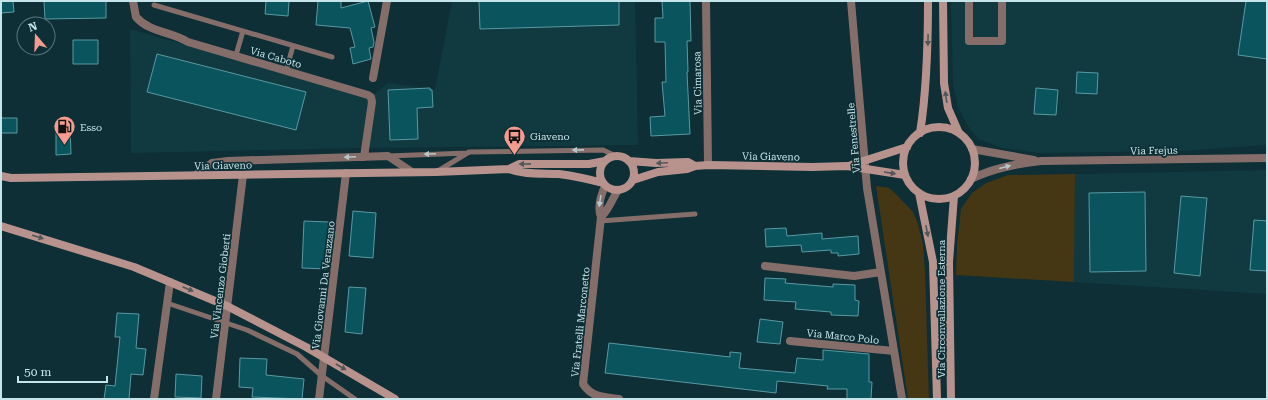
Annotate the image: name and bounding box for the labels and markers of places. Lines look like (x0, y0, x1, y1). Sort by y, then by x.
fuel station icon: Esso (52, 114, 78, 147)
place label: Esso (80, 122, 102, 133)
bus stop icon: Giaveno (502, 123, 528, 156)
place label: Giaveno (530, 131, 570, 142)

